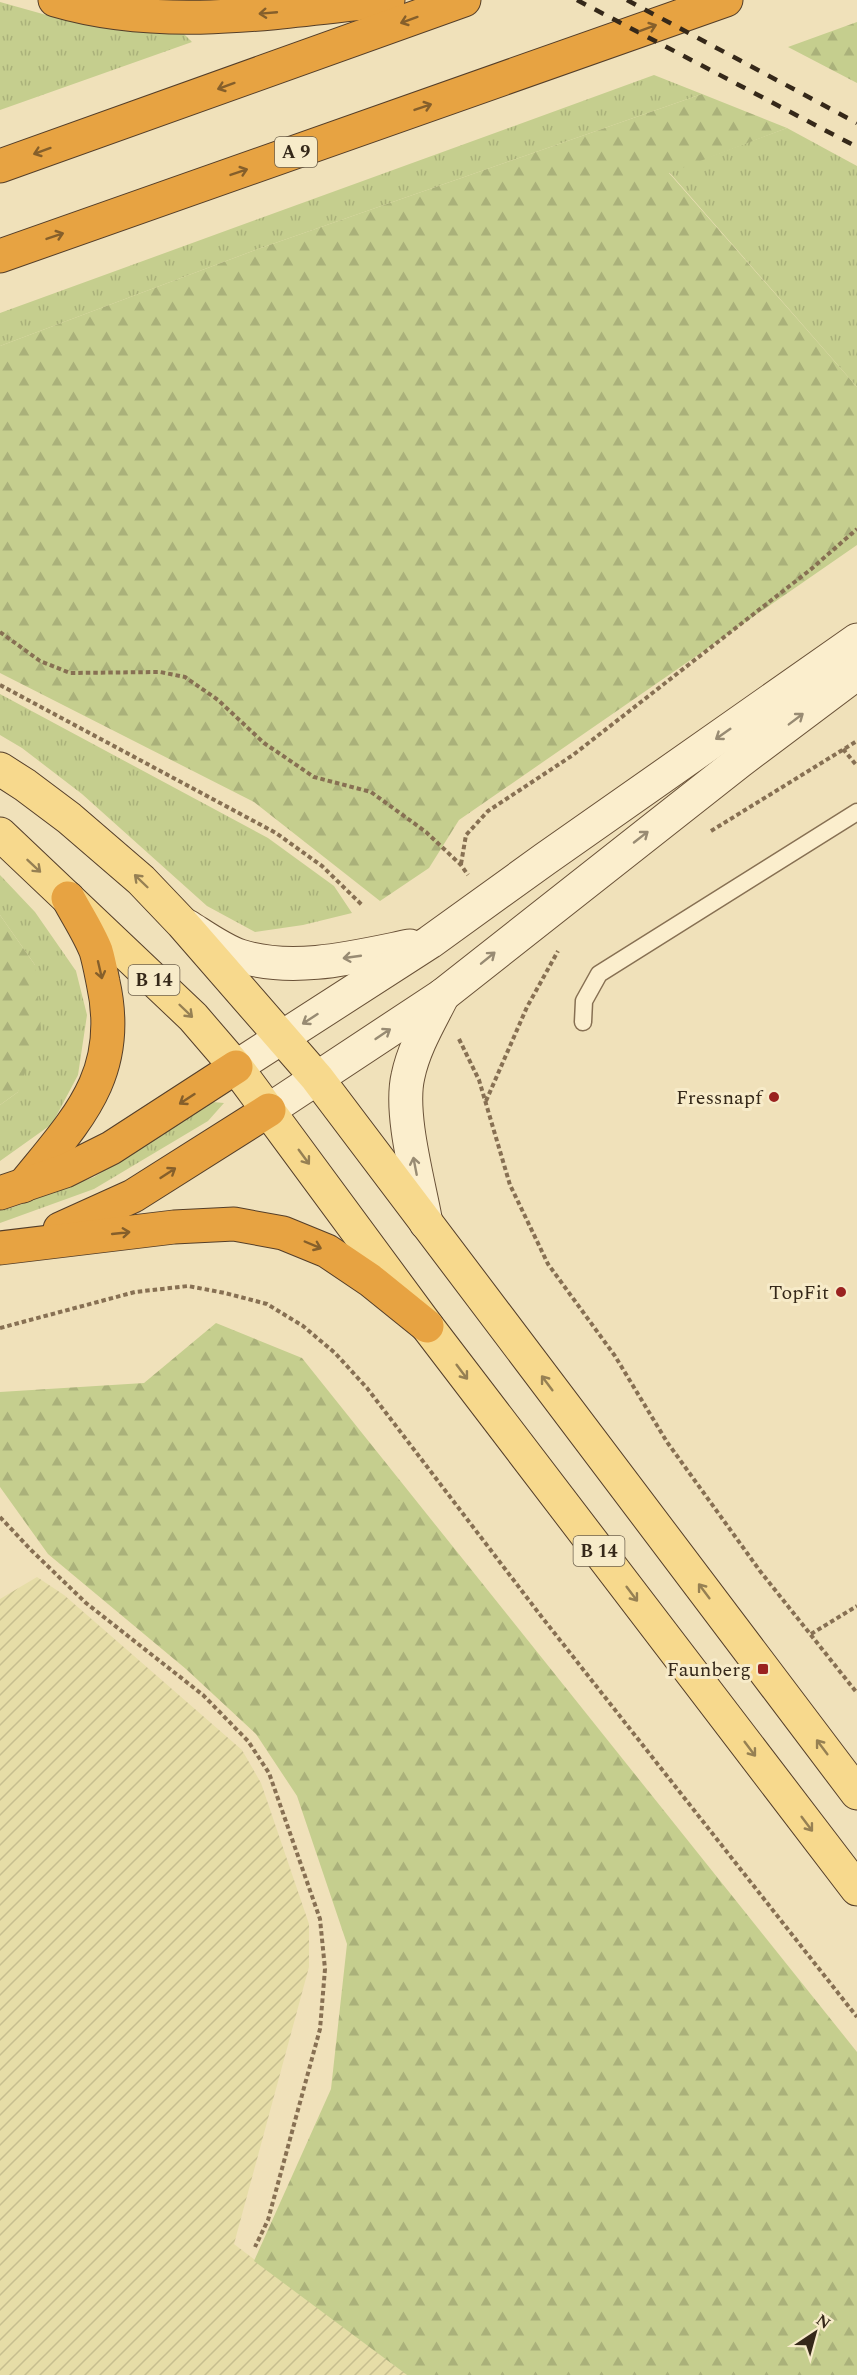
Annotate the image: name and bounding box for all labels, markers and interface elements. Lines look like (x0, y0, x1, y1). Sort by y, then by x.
one-way arrow (258, 8, 278, 19)
one-way arrow (400, 15, 419, 26)
one-way arrow (638, 22, 656, 33)
one-way arrow (217, 81, 235, 92)
one-way arrow (413, 101, 432, 112)
road number: A 9 (275, 137, 317, 167)
one-way arrow (33, 147, 52, 158)
one-way arrow (229, 165, 248, 176)
one-way arrow (45, 230, 64, 241)
one-way arrow (788, 712, 804, 725)
one-way arrow (715, 728, 732, 740)
one-way arrow (633, 831, 649, 844)
one-way arrow (26, 859, 41, 873)
one-way arrow (133, 874, 148, 889)
one-way arrow (480, 951, 495, 965)
one-way arrow (342, 952, 362, 963)
one-way arrow (95, 960, 106, 979)
road number: B 14 (128, 965, 180, 995)
one-way arrow (179, 1004, 194, 1018)
one-way arrow (302, 1013, 318, 1025)
one-way arrow (374, 1028, 391, 1040)
place label: Fressnapf (676, 1083, 764, 1113)
marker: Fressnapf (767, 1090, 781, 1104)
one-way arrow (179, 1093, 196, 1106)
one-way arrow (298, 1149, 310, 1165)
one-way arrow (409, 1156, 420, 1176)
one-way arrow (160, 1167, 176, 1179)
one-way arrow (111, 1227, 131, 1238)
one-way arrow (303, 1240, 322, 1251)
place label: TopFit (769, 1278, 829, 1308)
marker: TopFit (834, 1285, 848, 1299)
one-way arrow (456, 1364, 469, 1380)
one-way arrow (540, 1375, 553, 1391)
road number: B 14 (574, 1536, 624, 1566)
one-way arrow (698, 1584, 710, 1600)
one-way arrow (625, 1586, 638, 1602)
place label: Faunberg (667, 1655, 751, 1685)
marker: Faunberg (756, 1662, 770, 1676)
one-way arrow (815, 1739, 828, 1755)
one-way arrow (743, 1741, 756, 1757)
one-way arrow (801, 1815, 813, 1831)
north arrow (785, 2303, 845, 2363)
text: N (811, 2308, 836, 2335)

